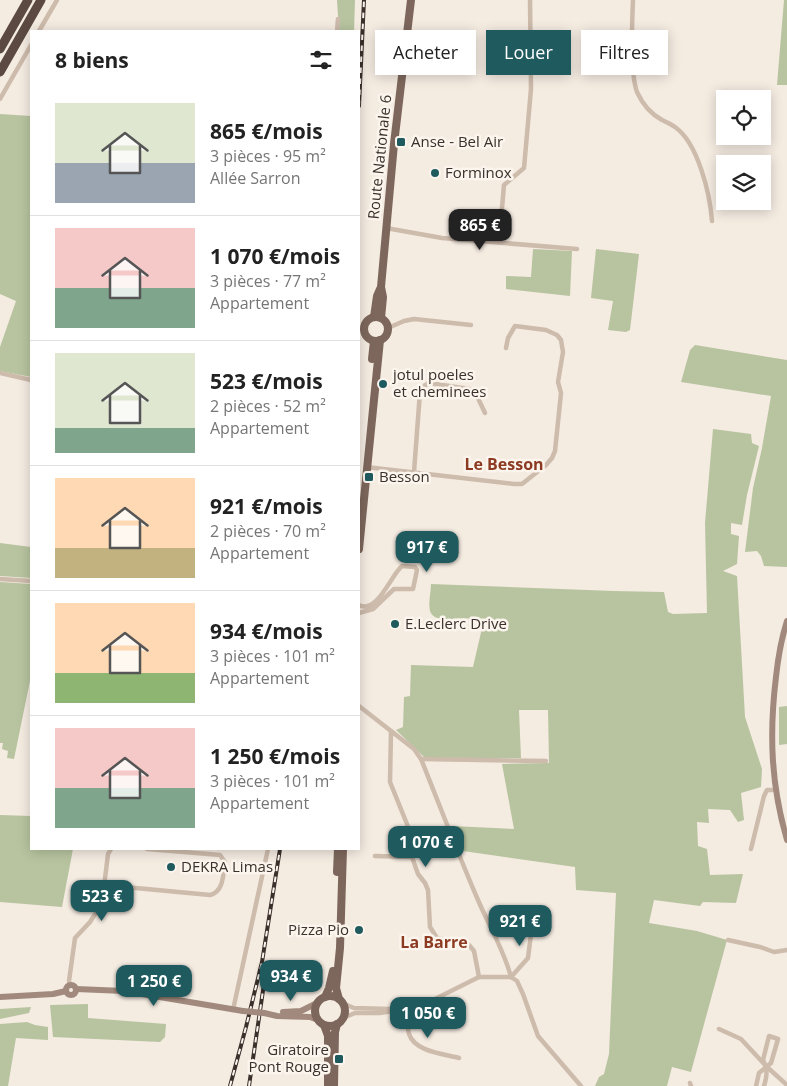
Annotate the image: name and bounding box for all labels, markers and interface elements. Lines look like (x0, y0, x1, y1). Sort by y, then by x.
chip: Acheter (375, 30, 476, 75)
chip: Louer (486, 30, 571, 75)
chip: Filtres (581, 30, 668, 75)
text: 8 biens (55, 46, 129, 74)
icon: filters (307, 46, 335, 74)
map controls (716, 90, 771, 210)
button: locate (716, 90, 771, 145)
street label: Route Nationale 6 (363, 94, 395, 220)
text: 865 €/mois (210, 117, 323, 145)
icon: home (95, 123, 155, 183)
place label: Anse - Bel Air (411, 131, 503, 151)
marker: Anse - Bel Air (395, 136, 407, 148)
text: 3 pièces · 95 m² (210, 145, 326, 167)
button: layers (716, 155, 771, 210)
place label: Forminox (445, 162, 512, 182)
text: Allée Sarron (210, 167, 301, 189)
marker: Forminox (429, 167, 441, 179)
pin: 865 € (445, 208, 515, 251)
text: 865 € (460, 214, 500, 236)
text: 1 070 €/mois (210, 242, 340, 270)
icon: home (95, 248, 155, 308)
text: 3 pièces · 77 m² (210, 270, 326, 292)
text: Appartement (210, 292, 309, 314)
place label: jotul poeles et cheminees (392, 364, 486, 401)
text: 523 €/mois (210, 367, 323, 395)
icon: home (95, 373, 155, 433)
marker: jotul poeles et cheminees (377, 378, 389, 390)
text: 2 pièces · 52 m² (210, 395, 326, 417)
text: Appartement (210, 417, 309, 439)
district label: Le Besson (464, 453, 544, 475)
place label: Besson (379, 466, 430, 486)
marker: Besson (363, 471, 375, 483)
text: 921 €/mois (210, 492, 323, 520)
icon: home (95, 498, 155, 558)
text: 2 pièces · 70 m² (210, 520, 326, 542)
pin: 917 € (392, 530, 462, 573)
text: 917 € (407, 536, 447, 558)
text: Appartement (210, 542, 309, 564)
place label: E.Leclerc Drive (405, 613, 507, 633)
text: 934 €/mois (210, 617, 323, 645)
marker: E.Leclerc Drive (389, 618, 401, 630)
icon: home (95, 623, 155, 683)
text: 3 pièces · 101 m² (210, 645, 335, 667)
text: Appartement (210, 667, 309, 689)
text: 1 250 €/mois (210, 742, 340, 770)
icon: home (95, 748, 155, 808)
text: 3 pièces · 101 m² (210, 770, 335, 792)
text: Appartement (210, 792, 309, 814)
pin: 1 070 € (380, 826, 472, 868)
text: 1 070 € (399, 831, 453, 853)
place label: DEKRA Limas (181, 856, 273, 876)
marker: DEKRA Limas (165, 861, 177, 873)
pin: 523 € (67, 880, 137, 922)
text: 523 € (82, 885, 122, 907)
pin: 921 € (485, 904, 555, 947)
text: 921 € (500, 910, 540, 932)
place label: Pizza Pio (288, 919, 349, 939)
marker: Pizza Pio (353, 924, 365, 936)
district label: La Barre (400, 931, 468, 953)
pin: 934 € (256, 960, 326, 1002)
pin: 1 250 € (108, 964, 200, 1007)
text: 934 € (271, 965, 311, 987)
text: 1 250 € (127, 970, 181, 992)
pin: 1 050 € (382, 996, 474, 1039)
text: 1 050 € (401, 1002, 455, 1024)
place label: Giratoire Pont Rouge (248, 1039, 329, 1076)
marker: Giratoire Pont Rouge (333, 1053, 345, 1065)

